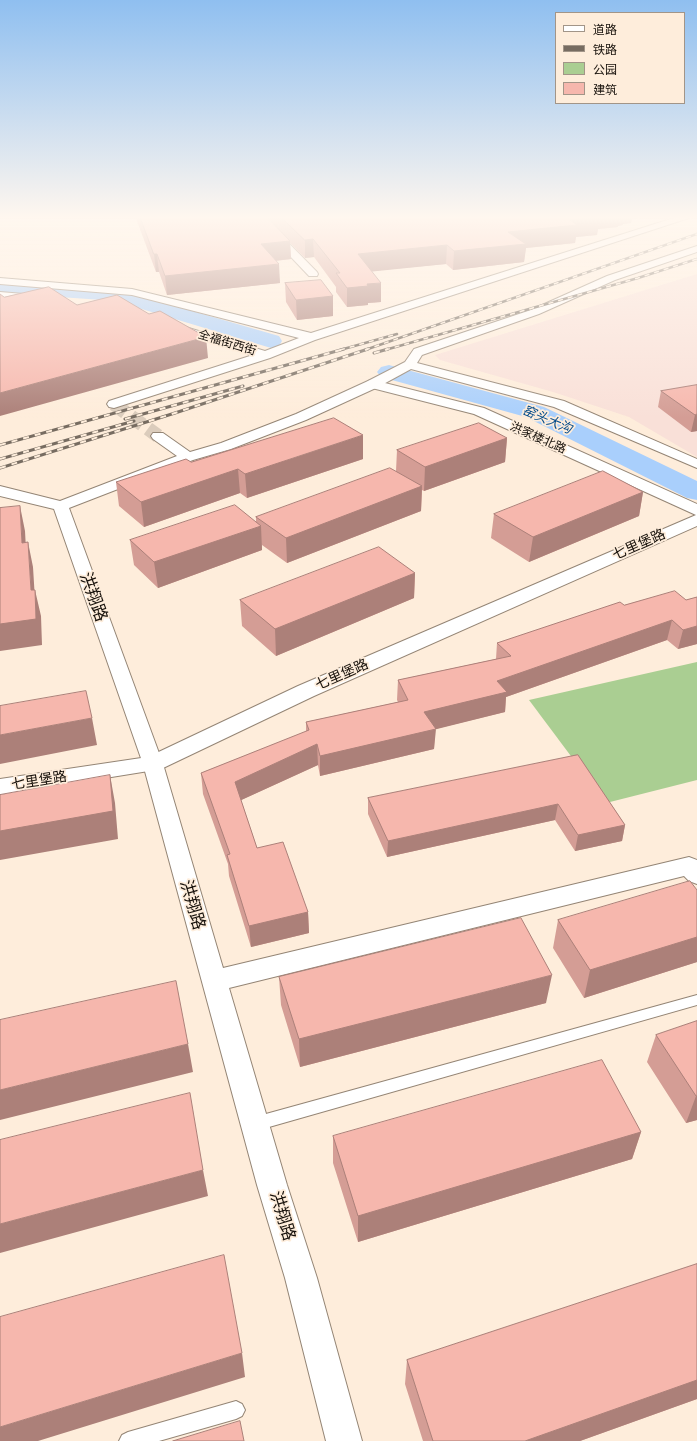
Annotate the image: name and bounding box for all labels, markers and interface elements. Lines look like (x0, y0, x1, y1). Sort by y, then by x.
legend (555, 12, 685, 104)
text: 道路 (593, 22, 617, 37)
text: 铁路 (593, 42, 617, 57)
text: 公园 (593, 62, 617, 77)
text: 建筑 (593, 82, 617, 97)
street label: 全福街西街 (196, 327, 258, 359)
water label: 窑头大沟 (520, 403, 574, 437)
street label: 洪家楼北路 (508, 419, 568, 457)
street label: 七里堡路 (610, 526, 668, 564)
street label: 洪翔路 (75, 570, 111, 624)
street label: 七里堡路 (313, 656, 371, 694)
street label: 七里堡路 (10, 768, 68, 794)
street label: 洪翔路 (175, 878, 209, 932)
street label: 洪翔路 (265, 1189, 299, 1243)

